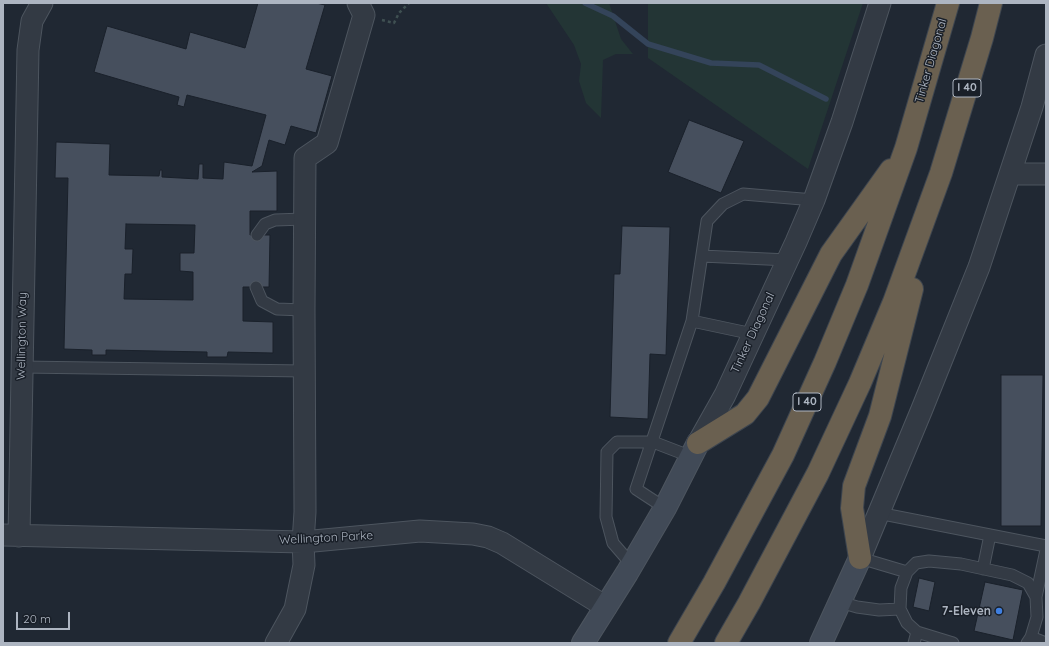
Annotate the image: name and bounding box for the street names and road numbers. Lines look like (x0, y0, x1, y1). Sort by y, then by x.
street label: Tinker Diagonal (912, 17, 950, 105)
road number: I 40 (953, 79, 981, 97)
street label: Tinker Diagonal (728, 290, 778, 376)
street label: Wellington Way (14, 292, 30, 380)
road number: I 40 (793, 393, 821, 411)
street label: Wellington Parke (279, 528, 373, 548)

